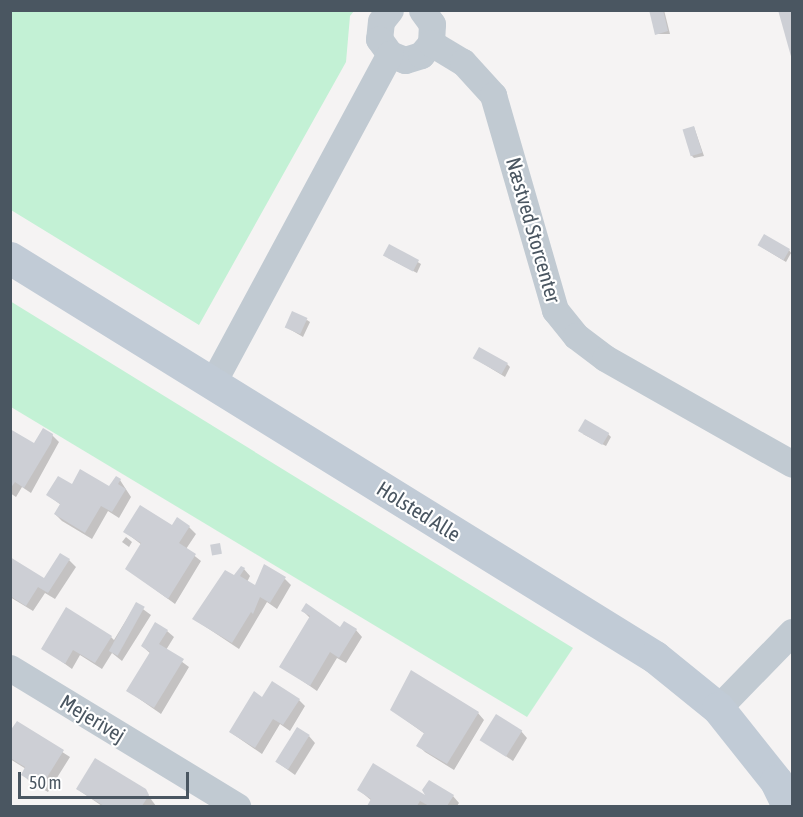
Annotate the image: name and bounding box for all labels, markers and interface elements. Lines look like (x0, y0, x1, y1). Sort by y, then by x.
street label: Næstved Storcenter (501, 154, 567, 306)
street label: Holsted Alle (373, 475, 465, 547)
street label: Mejerivej (56, 689, 130, 747)
scale bar (21, 760, 192, 798)
text: 50 m (29, 772, 61, 793)

